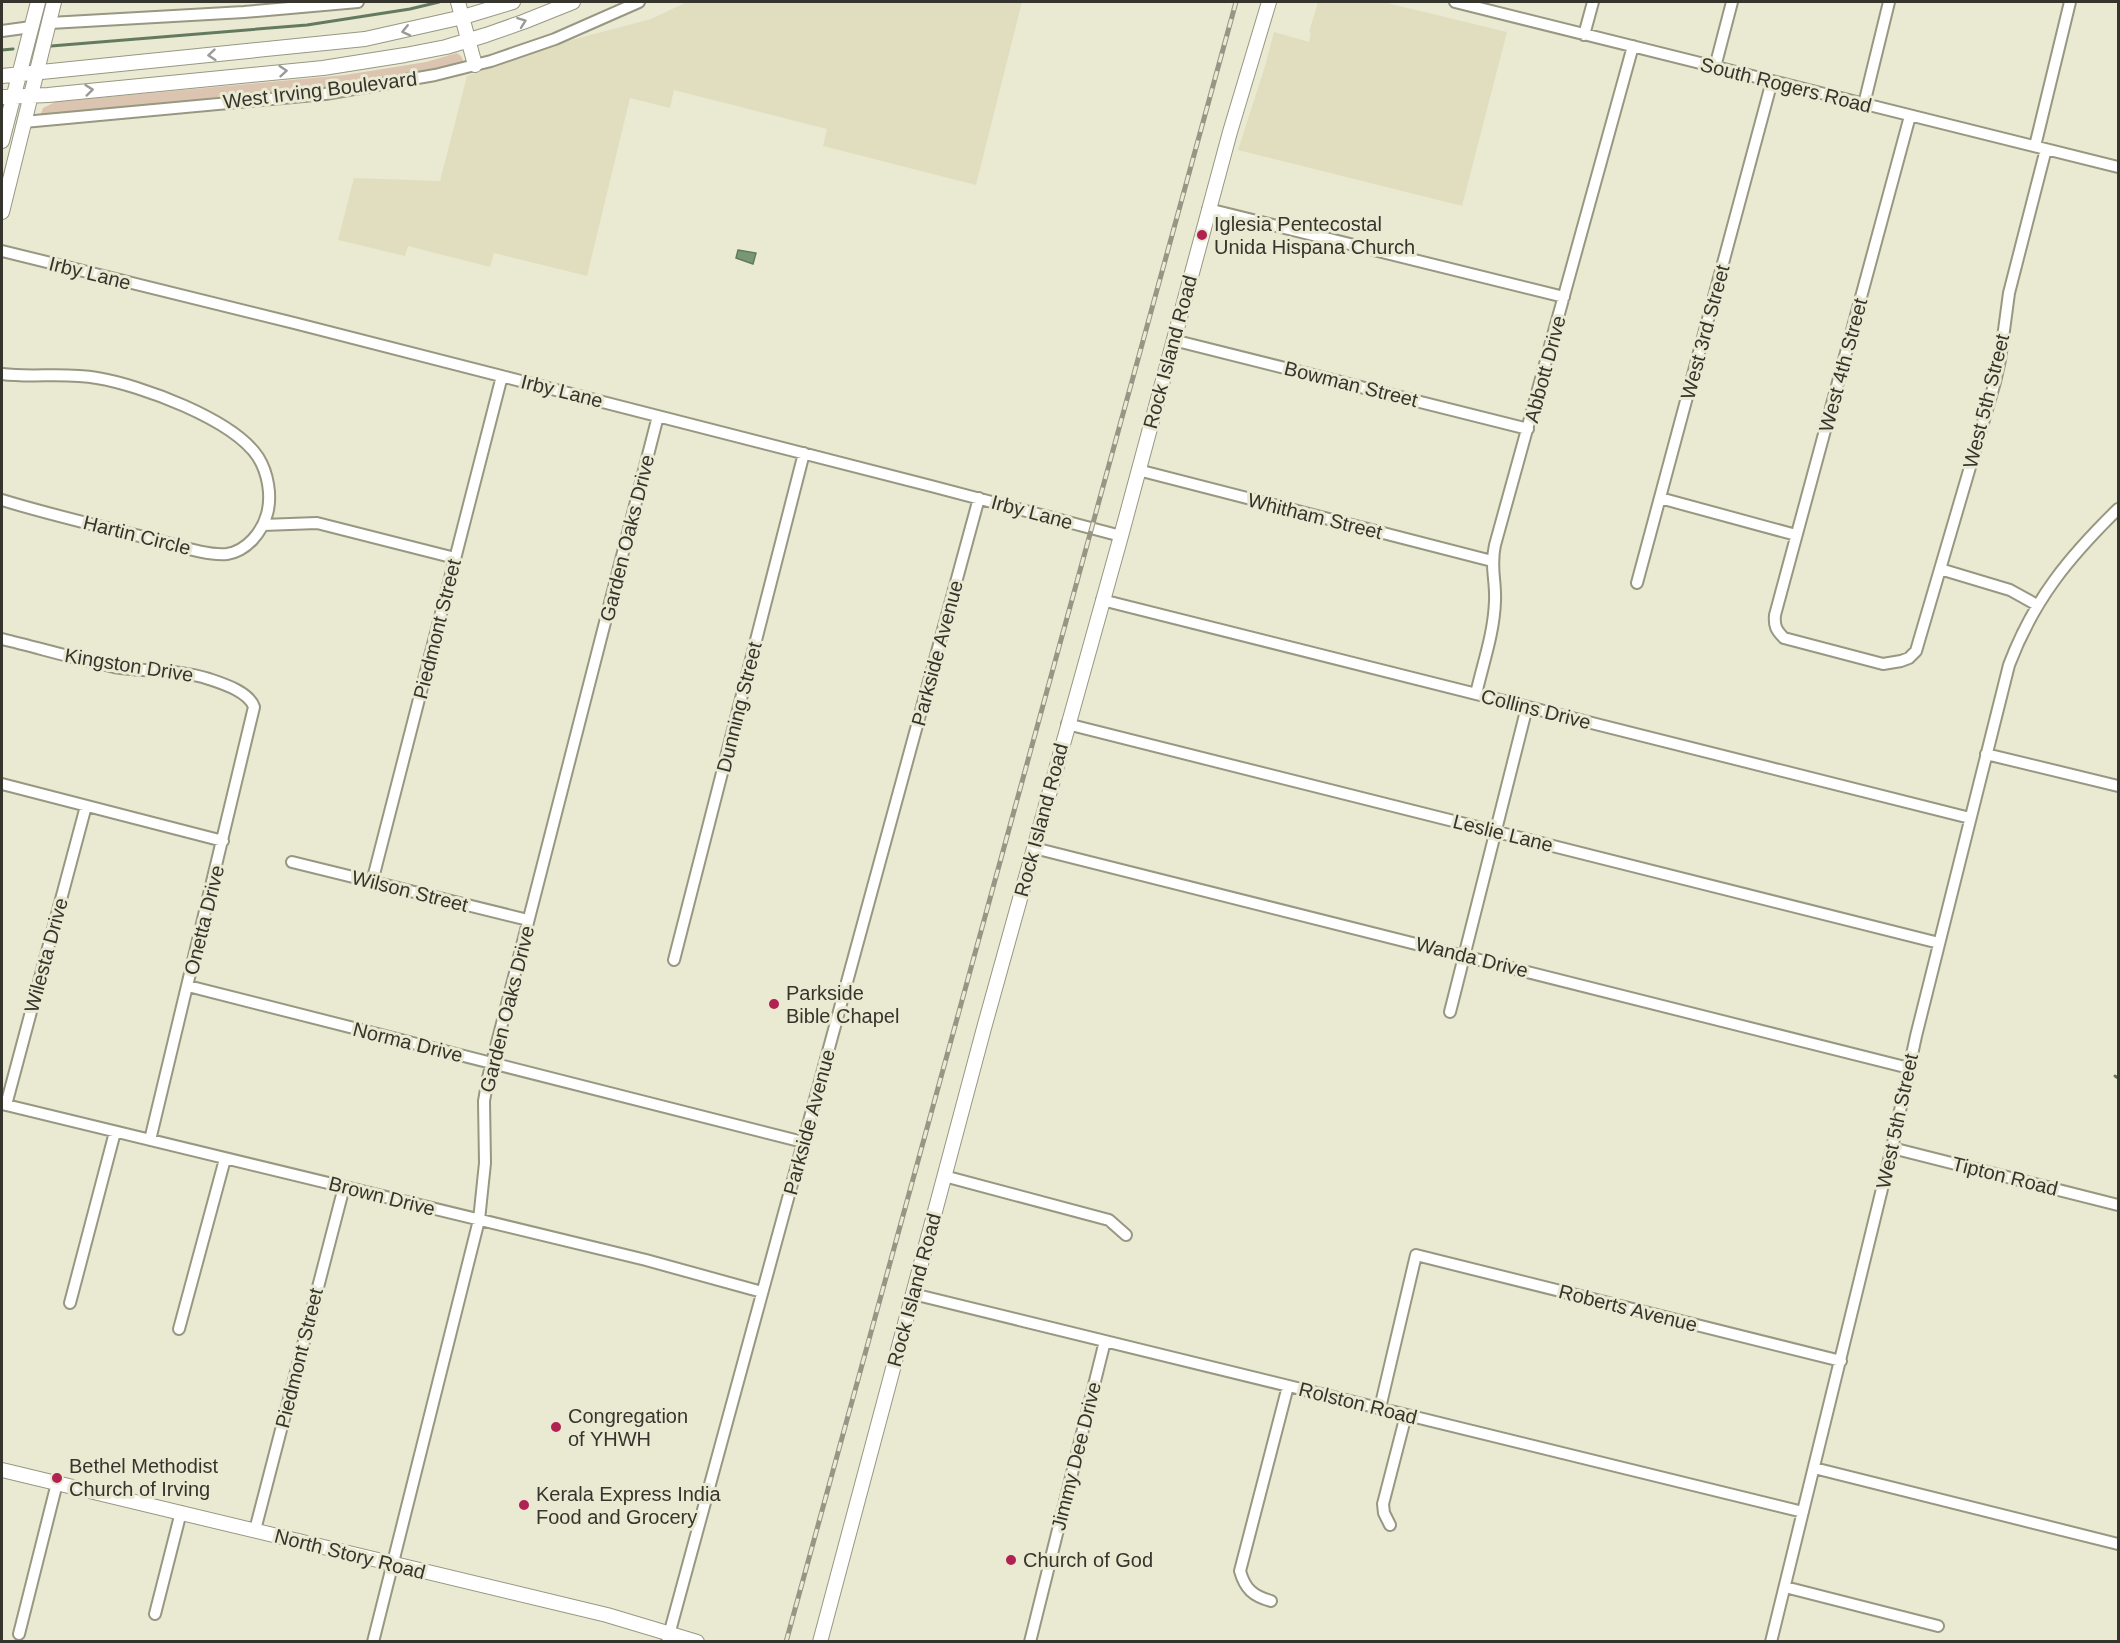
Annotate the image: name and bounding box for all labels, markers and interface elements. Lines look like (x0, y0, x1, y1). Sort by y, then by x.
one-way arrow (516, 17, 526, 30)
one-way arrow (401, 23, 411, 36)
one-way arrow (208, 48, 217, 61)
street label: South Rogers Road (1698, 53, 1874, 117)
one-way arrow (279, 65, 288, 78)
street label: West Irving Boulevard (222, 67, 418, 113)
one-way arrow (84, 84, 94, 97)
place label: Iglesia Pentecostal Unida Hispana Church (1214, 213, 1415, 258)
marker: Iglesia Pentecostal Unida Hispana Church (1195, 228, 1209, 242)
street label: Irby Lane (47, 252, 133, 294)
street label: West 3rd Street (1676, 262, 1734, 402)
street label: Rock Island Road (1139, 273, 1201, 431)
street label: West 4th Street (1815, 295, 1872, 434)
street label: Abbott Drive (1520, 313, 1570, 425)
street label: West 5th Street (1959, 331, 2013, 470)
street label: Bowman Street (1282, 357, 1420, 411)
street label: Irby Lane (519, 370, 605, 412)
street label: Garden Oaks Drive (596, 452, 658, 624)
street label: Whitham Street (1245, 489, 1385, 543)
street label: Irby Lane (989, 491, 1075, 533)
street label: Hartin Circle (81, 511, 193, 559)
street label: Piedmont Street (409, 556, 465, 701)
street label: Parkside Avenue (907, 578, 967, 728)
street label: Dunning Street (712, 639, 766, 774)
street label: Kingston Drive (63, 644, 195, 686)
street label: Collins Drive (1479, 685, 1593, 733)
street label: Rock Island Road (1010, 741, 1072, 899)
street label: Leslie Lane (1451, 810, 1555, 856)
street label: Onetta Drive (180, 863, 228, 977)
street label: Wilson Street (350, 866, 471, 916)
street label: Wilesta Drive (20, 895, 72, 1015)
street label: Garden Oaks Drive (476, 923, 538, 1095)
street label: Wanda Drive (1414, 932, 1530, 982)
place label: Parkside Bible Chapel (786, 982, 899, 1027)
marker: Parkside Bible Chapel (767, 997, 781, 1011)
street label: Norma Drive (351, 1018, 465, 1066)
street label: Parkside Avenue (779, 1047, 839, 1197)
street label: West 5th Street (1872, 1051, 1922, 1191)
street label: Tipton Road (1950, 1152, 2060, 1200)
street label: Brown Drive (326, 1172, 438, 1220)
street label: Rock Island Road (883, 1211, 945, 1369)
street label: Roberts Avenue (1556, 1280, 1700, 1336)
street label: Piedmont Street (271, 1285, 327, 1430)
street label: Rolston Road (1297, 1378, 1419, 1428)
street label: Jimmy Dee Drive (1047, 1379, 1105, 1533)
place label: Congregation of YHWH (568, 1405, 688, 1450)
marker: Congregation of YHWH (549, 1420, 563, 1434)
place label: Bethel Methodist Church of Irving (69, 1455, 218, 1500)
marker: Bethel Methodist Church of Irving (50, 1471, 64, 1485)
place label: Kerala Express India Food and Grocery (536, 1483, 721, 1528)
marker: Kerala Express India Food and Grocery (517, 1498, 531, 1512)
street label: North Story Road (272, 1525, 428, 1583)
place label: Church of God (1023, 1549, 1153, 1571)
marker: Church of God (1004, 1553, 1018, 1567)

